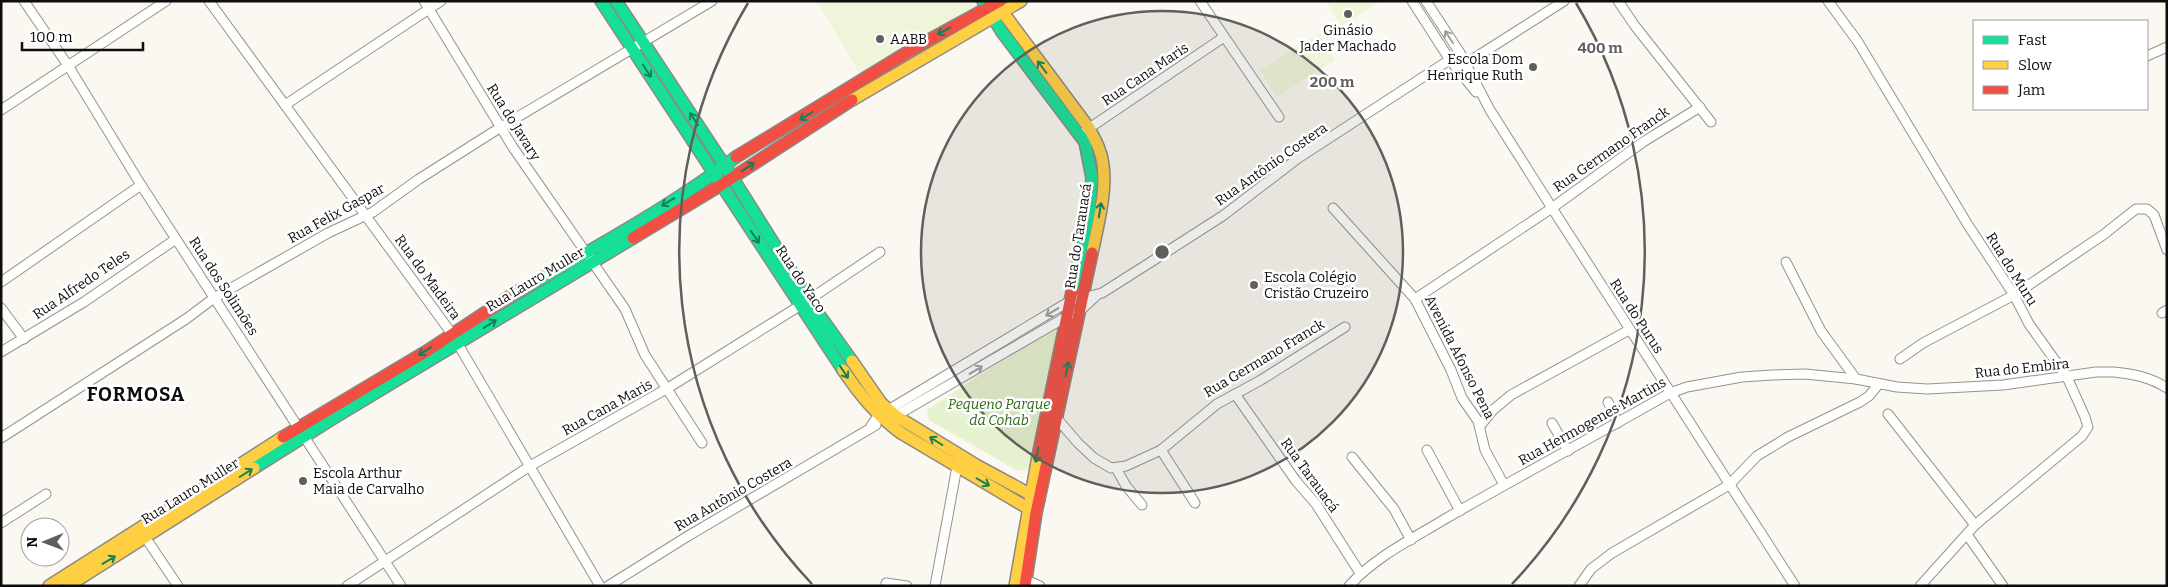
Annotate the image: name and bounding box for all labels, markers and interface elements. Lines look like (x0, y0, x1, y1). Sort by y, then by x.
marker: Ginásio Jader Machado (1342, 8, 1354, 20)
scale bar (22, 20, 144, 52)
legend (1973, 20, 2148, 110)
place label: Ginásio Jader Machado (1299, 22, 1396, 55)
one-way arrow (937, 27, 952, 37)
text: 100 m (30, 28, 73, 46)
one-way arrow (1444, 30, 1455, 44)
place label: AABB (890, 31, 927, 48)
text: Fast (2018, 31, 2047, 49)
marker: AABB (874, 33, 886, 45)
street label: Rua Cana Maris (1099, 39, 1192, 110)
text: 400 m (1577, 39, 1623, 57)
place label: Escola Dom Henrique Ruth (1427, 51, 1524, 84)
text: Slow (2018, 56, 2053, 74)
one-way arrow (1037, 60, 1047, 74)
marker: Escola Dom Henrique Ruth (1527, 61, 1539, 73)
one-way arrow (643, 64, 653, 78)
text: 200 m (1310, 73, 1355, 91)
street label: Rua do Javary (483, 81, 544, 164)
text: Jam (2017, 81, 2046, 99)
street label: Rua Germano Franck (1550, 103, 1673, 196)
one-way arrow (688, 112, 699, 126)
one-way arrow (799, 112, 813, 122)
street label: Rua Antônio Costera (1212, 119, 1331, 209)
one-way arrow (741, 162, 755, 172)
street label: Rua Felix Gaspar (285, 180, 388, 247)
street label: Rua do Tarauacá (1062, 182, 1095, 290)
one-way arrow (661, 197, 675, 207)
one-way arrow (1095, 203, 1105, 219)
one-way arrow (750, 229, 760, 243)
street label: Rua do Muru (1982, 229, 2041, 309)
street label: Rua do Madeira (391, 232, 464, 323)
street label: Rua dos Solimões (185, 234, 262, 339)
street label: Rua do Yaco (772, 242, 829, 316)
street label: Rua Lauro Muller (483, 243, 588, 316)
centre of rings (1153, 243, 1171, 261)
street label: Rua Alfredo Teles (30, 246, 133, 323)
place label: Escola Colégio Cristão Cruzeiro (1264, 269, 1369, 302)
street label: Rua do Purus (1606, 276, 1667, 357)
marker: Escola Colégio Cristão Cruzeiro (1248, 279, 1260, 291)
street label: Avenida Afonso Pena (1421, 292, 1498, 422)
one-way arrow (1045, 308, 1059, 318)
street label: Rua Germano Franck (1201, 316, 1328, 401)
one-way arrow (482, 319, 496, 329)
one-way arrow (419, 347, 433, 357)
street label: Rua do Embira (1974, 355, 2070, 382)
one-way arrow (1063, 362, 1072, 378)
one-way arrow (840, 365, 850, 379)
one-way arrow (968, 365, 982, 375)
street label: Rua Hermogenes Martins (1515, 374, 1669, 469)
street label: Rua Cana Maris (559, 376, 655, 439)
district label: FORMOSA (87, 383, 185, 406)
park label: Pequeno Parque da Cohab (948, 396, 1050, 429)
one-way arrow (930, 435, 944, 445)
street label: Rua Tarauacá (1277, 435, 1342, 516)
one-way arrow (1032, 446, 1042, 462)
street label: Rua Antônio Costera (672, 454, 795, 535)
street label: Rua Lauro Muller (138, 455, 242, 528)
place label: Escola Arthur Maia de Carvalho (313, 465, 424, 498)
one-way arrow (239, 467, 253, 477)
marker: Escola Arthur Maia de Carvalho (297, 475, 309, 487)
one-way arrow (976, 478, 990, 488)
north arrow (20, 517, 70, 567)
text: N (24, 536, 41, 548)
one-way arrow (102, 555, 116, 565)

